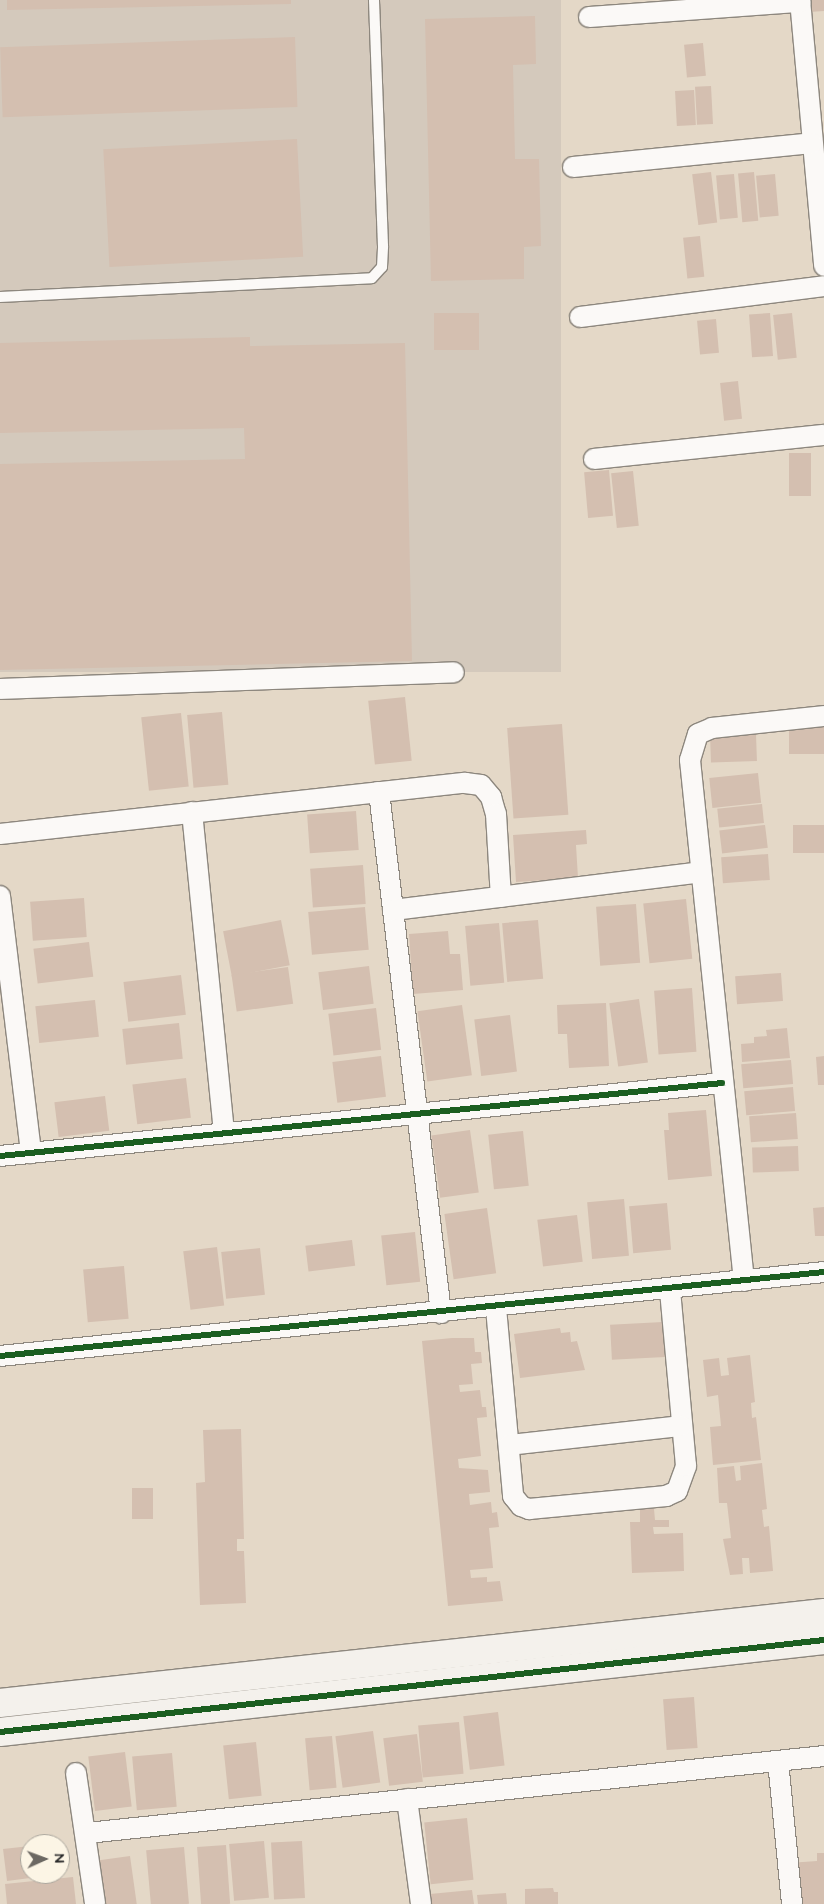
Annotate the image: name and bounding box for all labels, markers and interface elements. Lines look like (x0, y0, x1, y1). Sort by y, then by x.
north arrow (20, 1834, 70, 1884)
text: N (49, 1854, 69, 1863)

